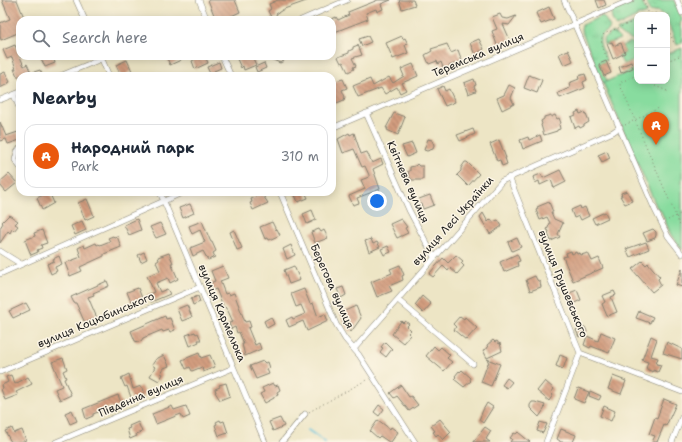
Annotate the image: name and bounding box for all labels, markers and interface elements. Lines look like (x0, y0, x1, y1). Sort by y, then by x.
map controls (634, 12, 670, 84)
button: + (634, 12, 670, 48)
search box (16, 16, 336, 60)
icon: search (30, 27, 52, 49)
text: Search here (62, 28, 148, 48)
street label: Теремська вулиця (430, 29, 526, 81)
button: − (634, 48, 670, 84)
text: Nearby (32, 87, 97, 109)
pin: A (643, 112, 669, 145)
text: Народний парк (71, 138, 194, 158)
street label: Квітнева вулиця (383, 139, 433, 225)
text: A (41, 148, 51, 165)
text: 310 m (281, 148, 319, 165)
text: Park (71, 158, 99, 175)
street label: вулиця Лесі Українки (409, 173, 497, 269)
your location (367, 191, 387, 211)
street label: вулиця Грушевського (535, 228, 592, 340)
street label: Берегова вулиця (307, 241, 357, 331)
street label: вулиця Кармелюка (195, 262, 249, 364)
street label: вулиця Коцюбинського (35, 288, 157, 351)
street label: Південна вулиця (96, 371, 186, 421)

